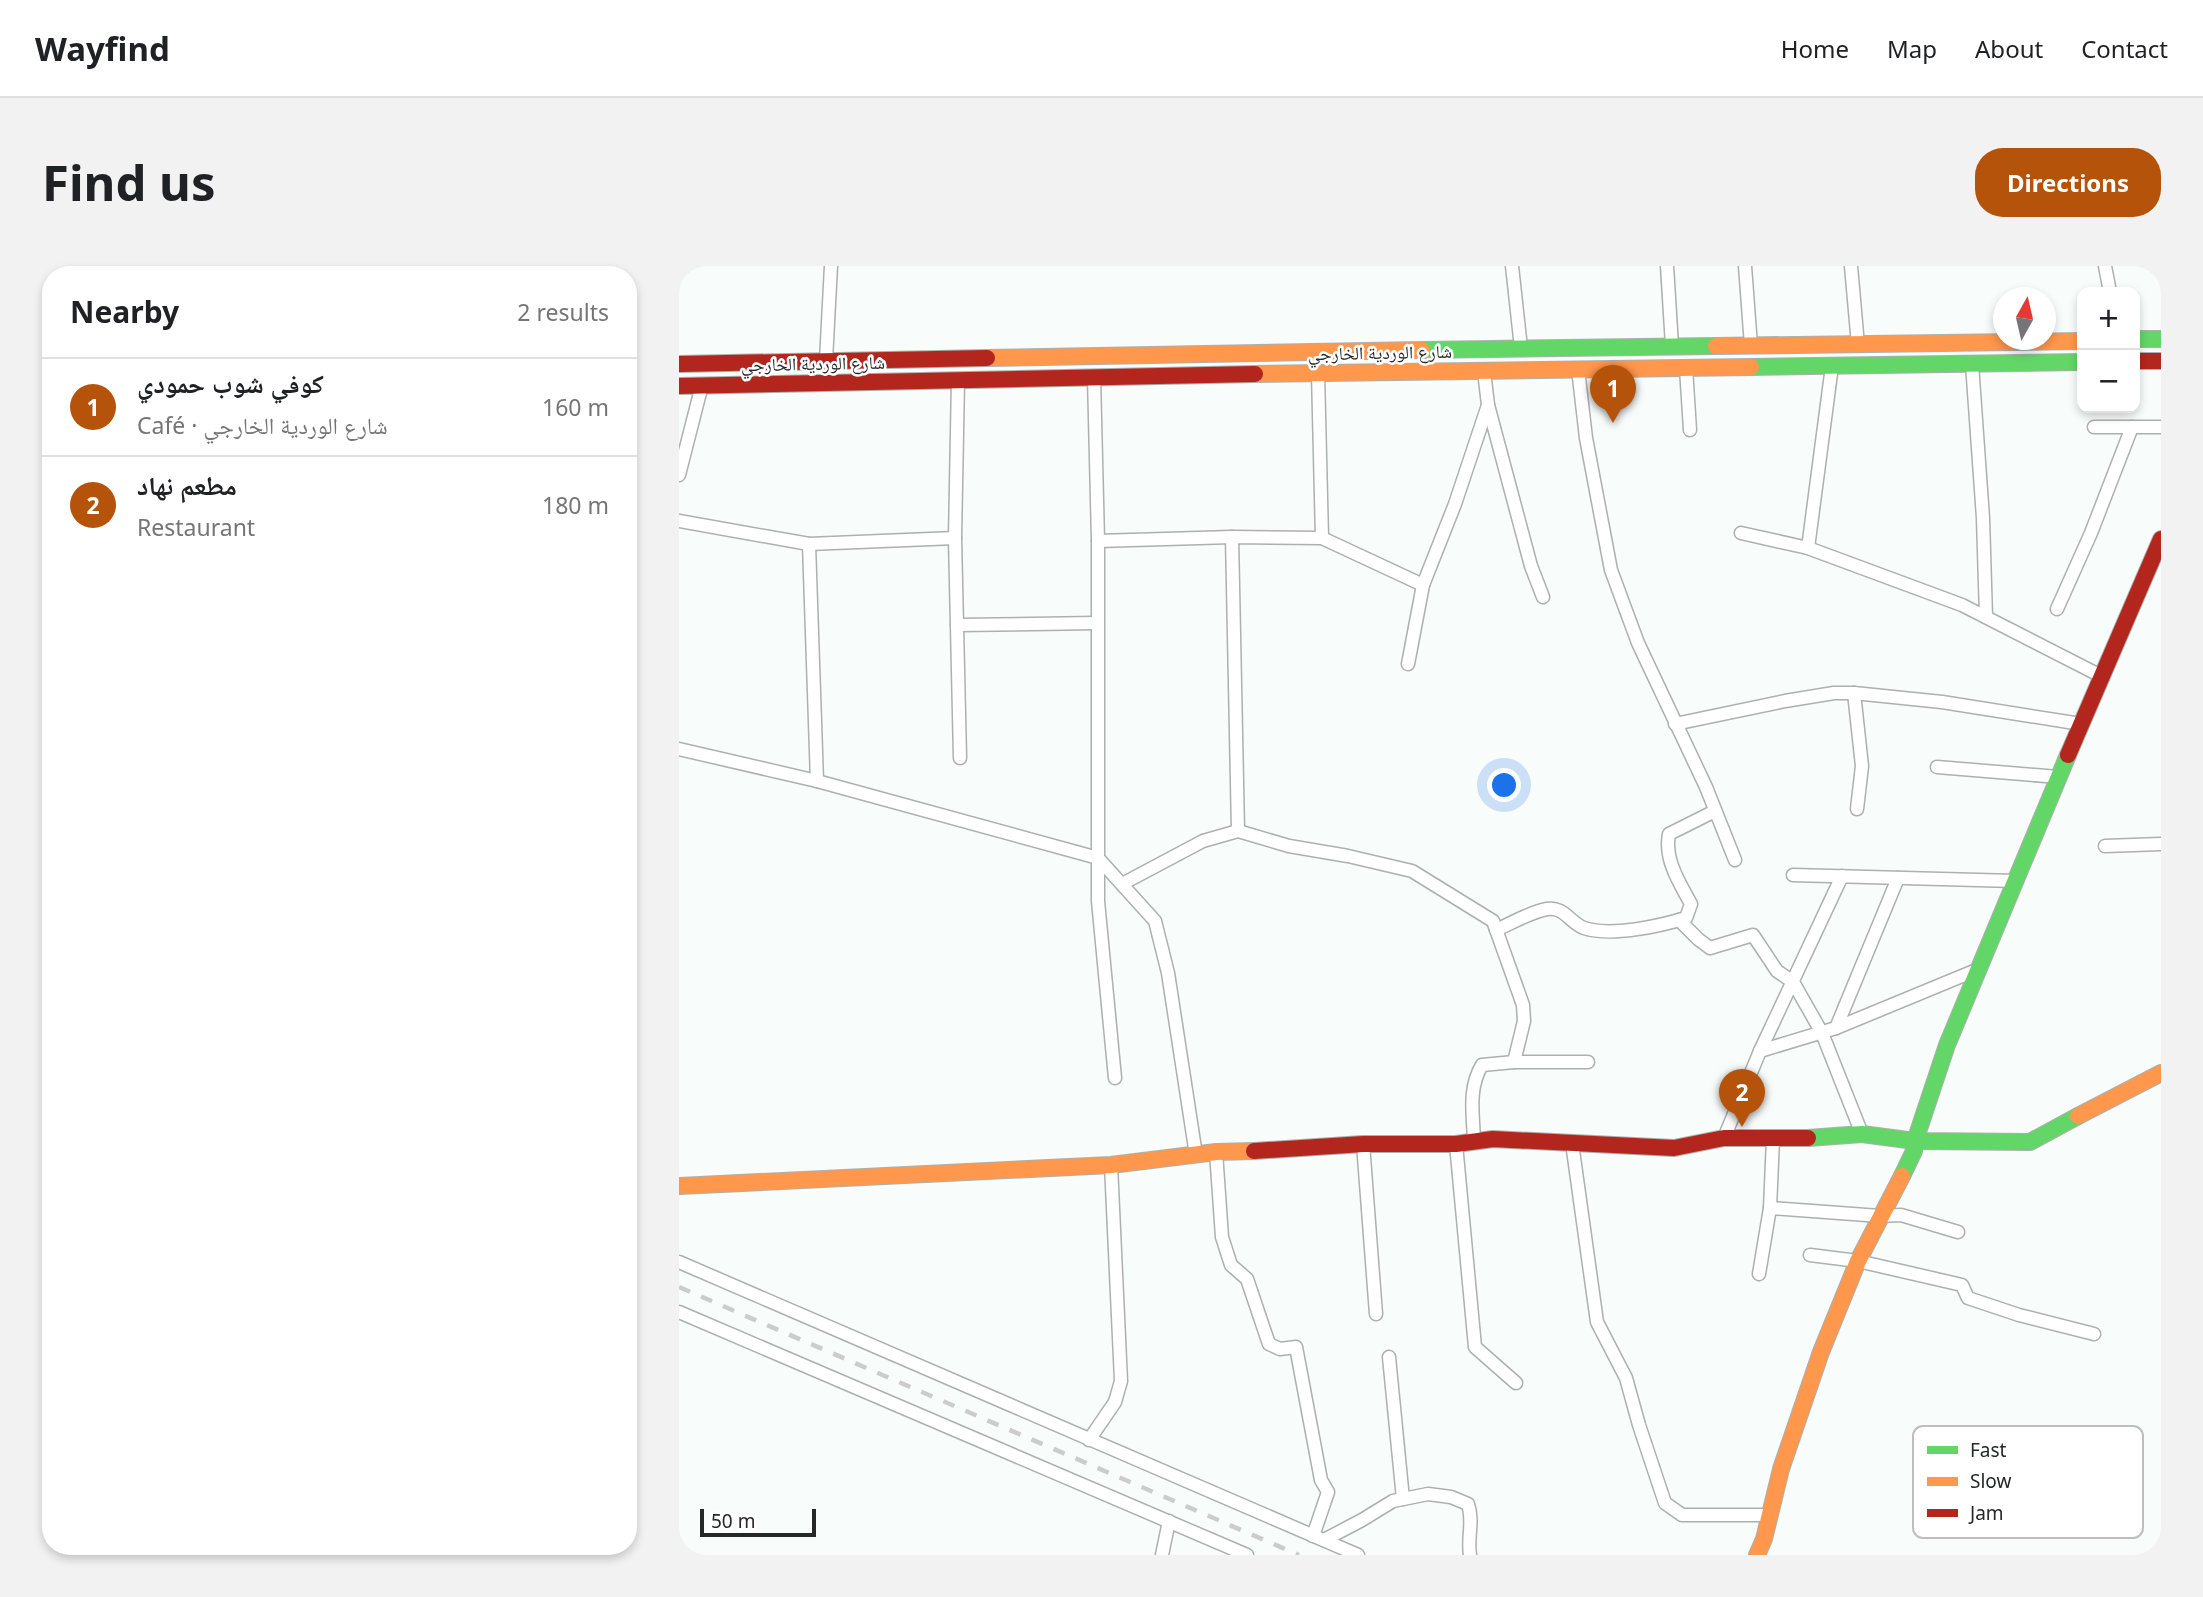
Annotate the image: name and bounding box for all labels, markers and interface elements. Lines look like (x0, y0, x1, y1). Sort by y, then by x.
text: Wayfind (35, 26, 170, 71)
text: Home (1781, 32, 1849, 65)
text: Map (1887, 32, 1937, 65)
text: About (1975, 32, 2043, 65)
text: Contact (2081, 32, 2168, 65)
button: Directions (1975, 148, 2161, 217)
text: Find us (42, 149, 216, 215)
north arrow (1993, 287, 2056, 350)
map controls (2077, 287, 2140, 413)
button: + (2077, 287, 2140, 350)
text: Nearby (70, 291, 179, 332)
text: 2 results (517, 296, 609, 328)
street label: شارع الوردية الخارجي (1308, 339, 1452, 369)
street label: شارع الوردية الخارجي (741, 350, 885, 380)
button: − (2077, 350, 2140, 413)
text: كوفي شوب حمودي (137, 365, 324, 401)
pin: 1 (1590, 365, 1636, 423)
text: 1 (86, 391, 100, 423)
text: 160 m (542, 391, 609, 423)
text: Café · شارع الوردية الخارجي (137, 409, 388, 441)
text: مطعم نهاد (137, 467, 237, 503)
text: 2 (86, 489, 100, 521)
text: 180 m (542, 489, 609, 521)
text: Restaurant (137, 511, 255, 543)
your location (1487, 768, 1521, 802)
pin: 2 (1719, 1069, 1765, 1127)
legend (1913, 1426, 2143, 1538)
text: Fast (1970, 1437, 2007, 1463)
text: Slow (1970, 1468, 2011, 1494)
text: Jam (1968, 1500, 2004, 1526)
scale bar (700, 1506, 815, 1538)
text: 50 m (711, 1508, 755, 1534)

